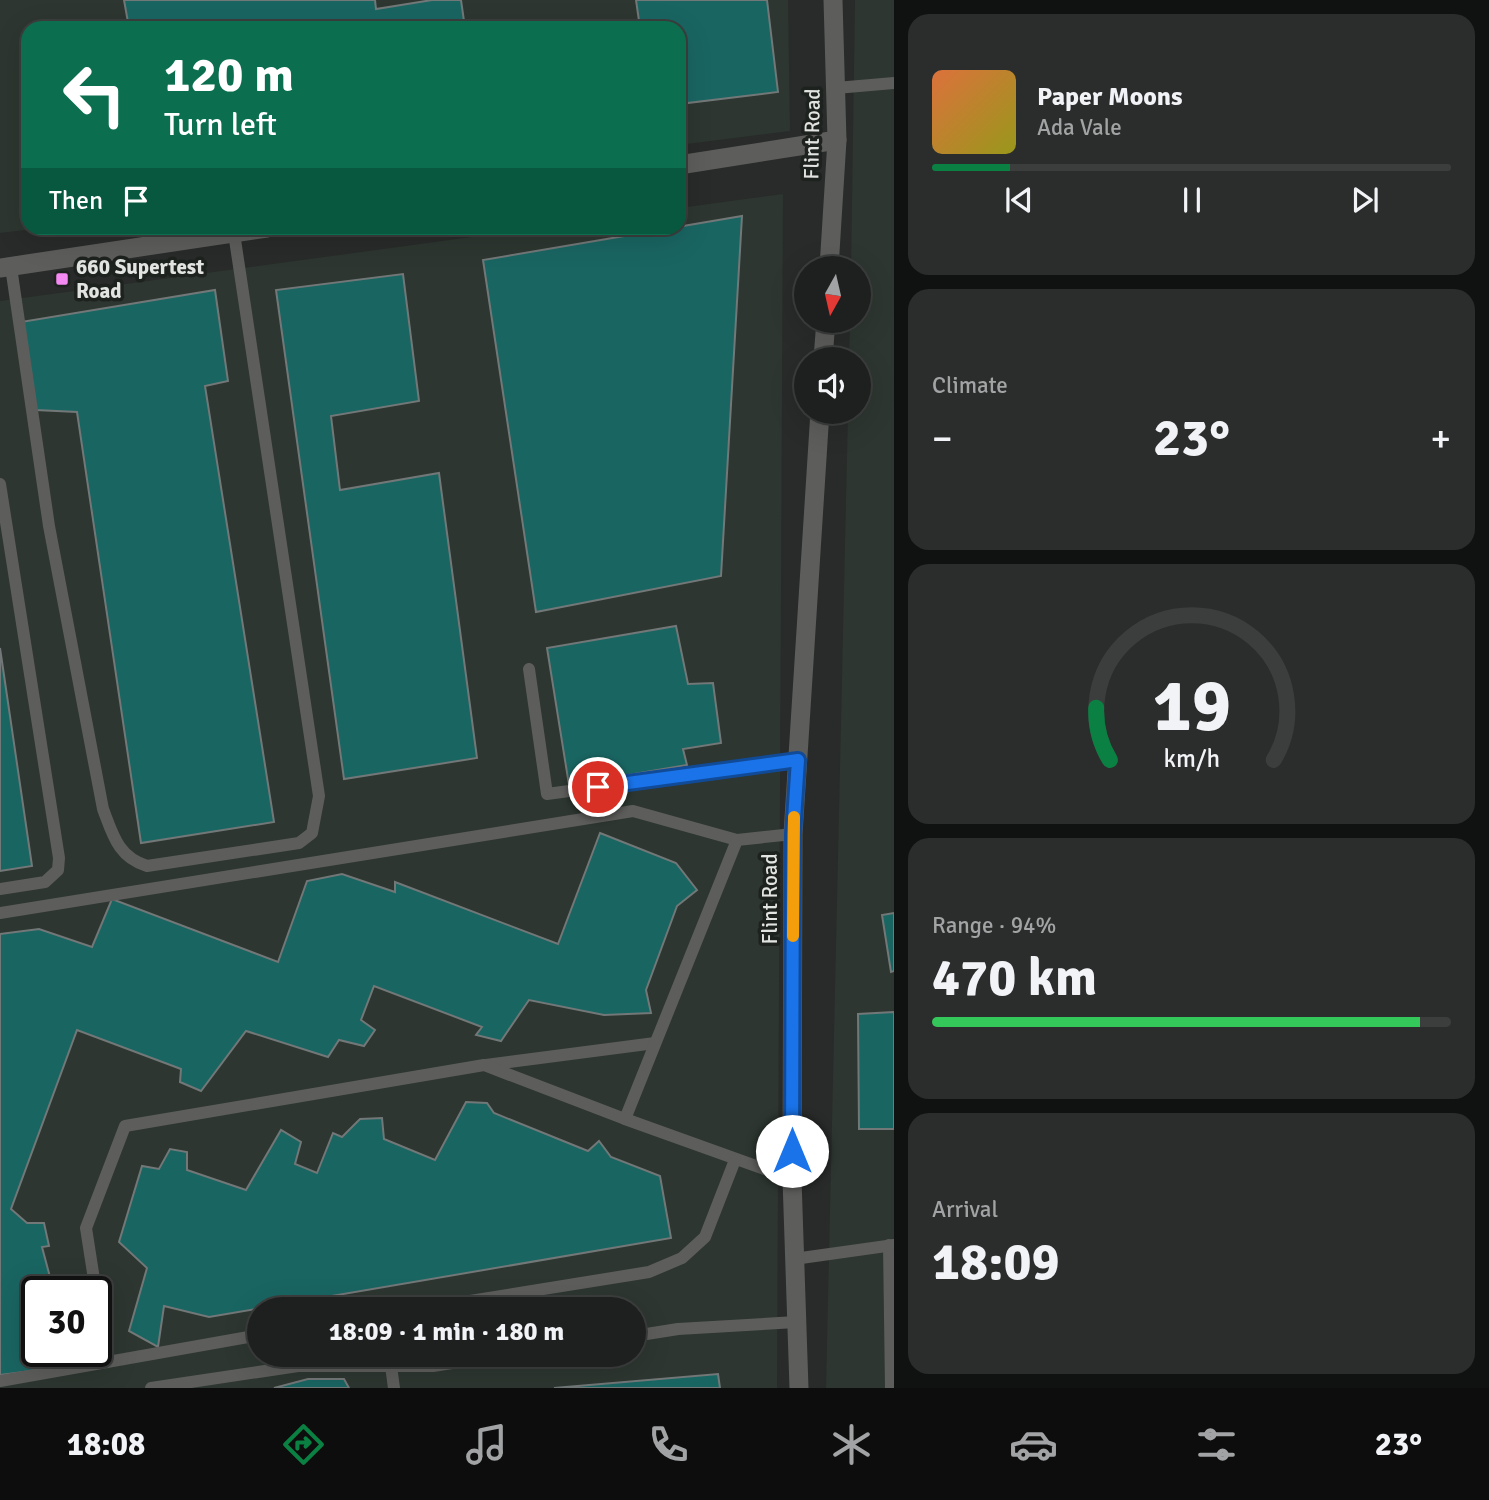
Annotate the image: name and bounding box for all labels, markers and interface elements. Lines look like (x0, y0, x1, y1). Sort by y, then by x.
text: 120 m (164, 45, 294, 105)
icon: left (49, 49, 140, 140)
text: Paper Moons (1037, 81, 1183, 113)
street label: Flint Road (798, 88, 826, 180)
text: Turn left (164, 105, 277, 144)
text: Ada Vale (1037, 113, 1122, 142)
icon: previous (1000, 181, 1038, 219)
icon: pause (1173, 181, 1211, 219)
icon: next (1346, 181, 1384, 219)
icon: arrive (117, 182, 155, 220)
text: Then (49, 185, 103, 217)
place label: 660 Supertest Road (76, 254, 204, 304)
north arrow (794, 256, 872, 332)
map controls (794, 256, 871, 424)
marker: 660 Supertest Road (54, 271, 70, 287)
button: sound (794, 347, 871, 424)
text: Climate (932, 371, 1008, 400)
text: 23° (1153, 406, 1230, 470)
text: − (932, 415, 953, 462)
text: + (1430, 415, 1451, 462)
text: 19 (1152, 662, 1231, 751)
text: km/h (1163, 743, 1220, 774)
pin (568, 757, 628, 817)
icon: arrive (579, 768, 617, 806)
street label: Flint Road (757, 853, 783, 945)
text: Range · 94% (932, 911, 1056, 940)
text: 470 km (932, 946, 1097, 1010)
position arrow (755, 1114, 829, 1188)
text: Arrival (932, 1195, 998, 1224)
text: 18:09 (932, 1230, 1060, 1294)
speed limit sign: 30 (21, 1276, 112, 1367)
text: 18:09 · 1 min · 180 m (329, 1316, 564, 1348)
icon: directions (279, 1420, 328, 1469)
icon: music (462, 1420, 511, 1469)
icon: phone (644, 1420, 693, 1469)
icon: climate (827, 1420, 876, 1469)
icon: car (1009, 1420, 1058, 1469)
icon: filters (1192, 1420, 1241, 1469)
text: 18:08 (67, 1425, 145, 1464)
text: 23° (1375, 1425, 1422, 1464)

